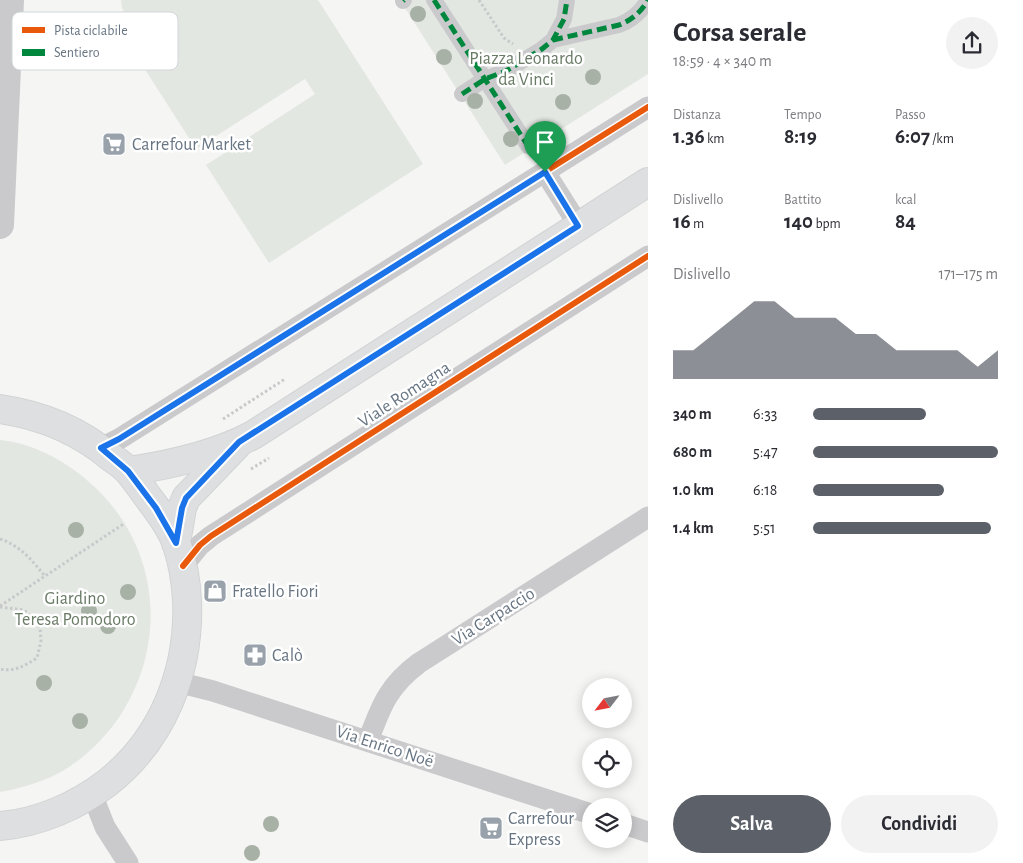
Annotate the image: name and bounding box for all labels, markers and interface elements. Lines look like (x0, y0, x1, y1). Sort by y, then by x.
legend (12, 12, 178, 70)
button: share (946, 17, 998, 69)
text: Corsa serale (673, 19, 806, 47)
text: Pista ciclabile (54, 24, 128, 38)
text: Sentiero (54, 46, 100, 60)
park label: Piazza Leonardo da Vinci (469, 50, 583, 89)
text: 18:59 · 4 × 340 m (673, 53, 772, 69)
text: Distanza (673, 108, 721, 122)
text: Tempo (784, 108, 822, 122)
text: Passo (895, 108, 926, 122)
pin (524, 121, 566, 172)
text: 1.36 (673, 126, 705, 147)
text: 8:19 (784, 126, 817, 147)
text: 6:07 (895, 126, 930, 147)
icon: arrive (531, 128, 559, 156)
supermarket icon: Carrefour Market (101, 131, 127, 157)
text: km (705, 132, 724, 146)
text: /km (930, 132, 954, 146)
place label: Carrefour Market (132, 136, 251, 154)
text: Dislivello (673, 193, 723, 207)
text: Battito (784, 193, 821, 207)
text: kcal (895, 193, 916, 207)
text: 16 (673, 211, 691, 232)
text: 140 (784, 211, 813, 232)
text: 84 (895, 211, 916, 232)
text: m (691, 217, 704, 231)
text: bpm (813, 217, 841, 231)
text: Dislivello (673, 266, 731, 282)
text: 171–175 m (938, 266, 998, 282)
street label: Viale Romagna (355, 359, 454, 431)
text: 340 m (673, 406, 712, 422)
text: 6:33 (753, 406, 777, 422)
text: 680 m (673, 444, 712, 460)
text: 5:47 (753, 444, 778, 460)
text: 1.0 km (673, 482, 714, 498)
text: 6:18 (753, 482, 777, 498)
text: 1.4 km (673, 520, 714, 536)
text: 5:51 (753, 520, 776, 536)
shop icon: Fratello Fiori (202, 578, 228, 604)
place label: Fratello Fiori (232, 583, 319, 601)
street label: Via Carpaccio (449, 584, 538, 649)
park label: Giardino Teresa Pomodoro (14, 590, 136, 629)
pharmacy icon: Calò (242, 642, 268, 668)
place label: Calò (272, 647, 303, 665)
north arrow (582, 678, 632, 728)
map controls (582, 678, 632, 848)
street label: Via Enrico Noë (334, 723, 436, 771)
button: locate (582, 738, 632, 788)
button: Salva (673, 795, 831, 853)
button: Condividi (841, 795, 998, 853)
button: layers (582, 798, 632, 848)
place label: Carrefour Express (508, 810, 574, 849)
supermarket icon: Carrefour Express (478, 815, 504, 841)

